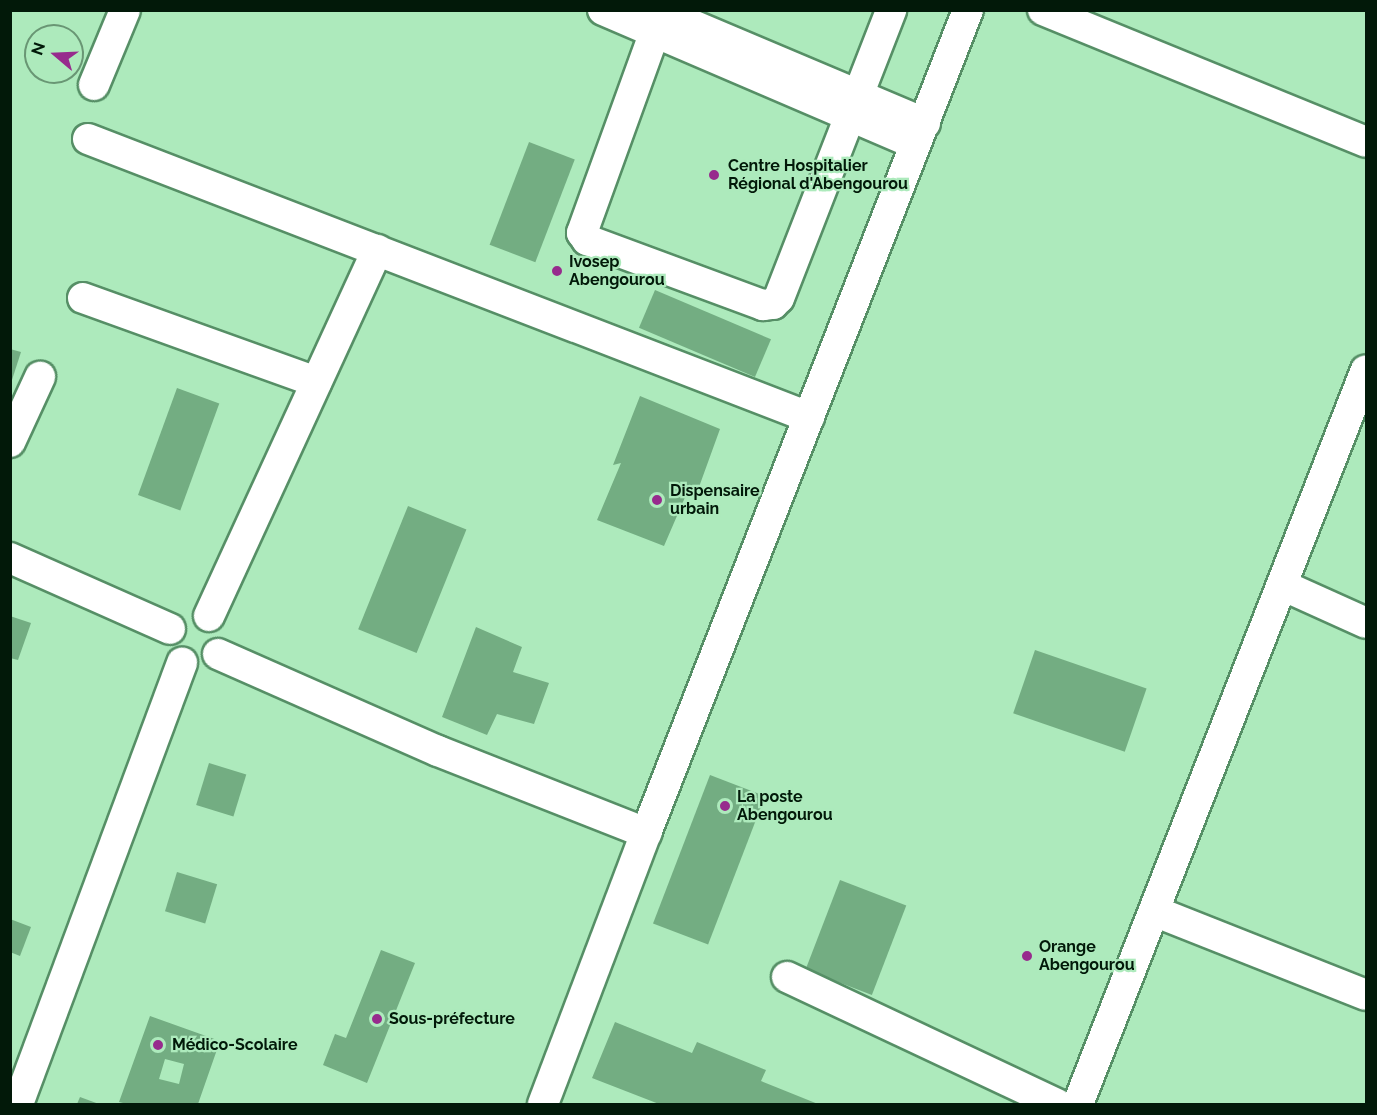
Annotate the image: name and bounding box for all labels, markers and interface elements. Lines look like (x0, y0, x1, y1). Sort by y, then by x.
north arrow (24, 24, 84, 84)
text: N (27, 40, 49, 57)
place label: Centre Hospitalier Régional d'Abengourou (728, 156, 908, 194)
marker: Centre Hospitalier Régional d'Abengourou (705, 166, 723, 184)
place label: Ivosep Abengourou (569, 252, 665, 290)
marker: Ivosep Abengourou (550, 264, 564, 278)
place label: Dispensaire urbain (670, 481, 760, 519)
marker: Dispensaire urbain (648, 491, 666, 509)
place label: La poste Abengourou (737, 787, 833, 825)
marker: La poste Abengourou (718, 799, 732, 813)
place label: Orange Abengourou (1039, 937, 1135, 975)
marker: Orange Abengourou (1020, 949, 1034, 963)
place label: Sous-préfecture (389, 1009, 515, 1029)
marker: Sous-préfecture (370, 1012, 384, 1026)
place label: Médico-Scolaire (172, 1035, 297, 1055)
marker: Médico-Scolaire (149, 1036, 167, 1054)

